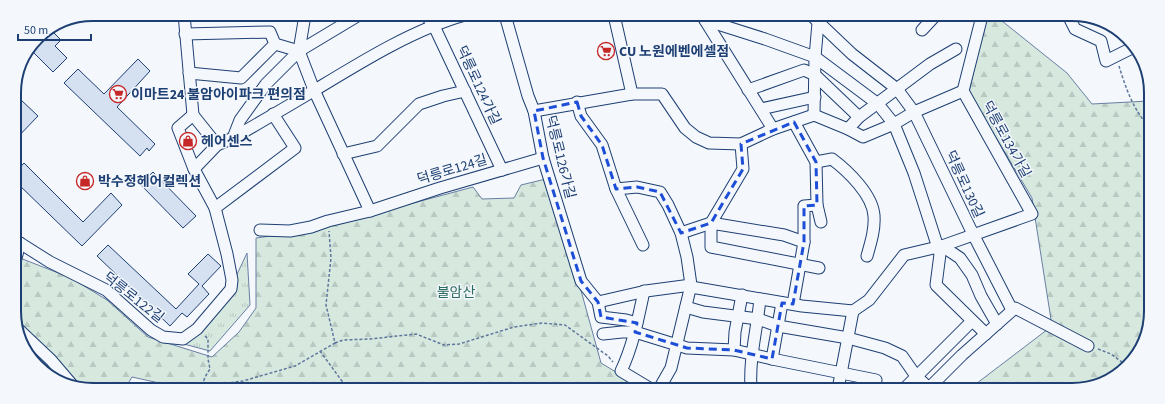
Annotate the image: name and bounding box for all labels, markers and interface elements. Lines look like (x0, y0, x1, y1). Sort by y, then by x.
scale bar (18, 16, 91, 42)
text: 50 m (24, 22, 48, 39)
supermarket icon: CU 노원에벤에셀점 (596, 41, 616, 61)
place label: CU 노원에벤에셀점 (619, 42, 729, 62)
street label: 덕릉로124가길 (451, 43, 505, 128)
supermarket icon: 이마트24 불암아이파크 편의점 (108, 84, 128, 104)
place label: 이마트24 불암아이파크 편의점 (131, 85, 306, 105)
street label: 덕릉로134가길 (977, 97, 1036, 182)
street label: 덕릉로126가길 (540, 113, 580, 201)
shop icon: 헤어센스 (178, 131, 198, 151)
place label: 헤어센스 (201, 132, 253, 152)
street label: 덕릉로130길 (940, 147, 988, 221)
street label: 덕릉로124길 (415, 150, 490, 190)
shop icon: 박수정헤어컬렉션 (75, 171, 95, 191)
place label: 박수정헤어컬렉션 (98, 172, 201, 192)
street label: 덕릉로122길 (99, 268, 168, 328)
park label: 불암산 (437, 283, 475, 303)

